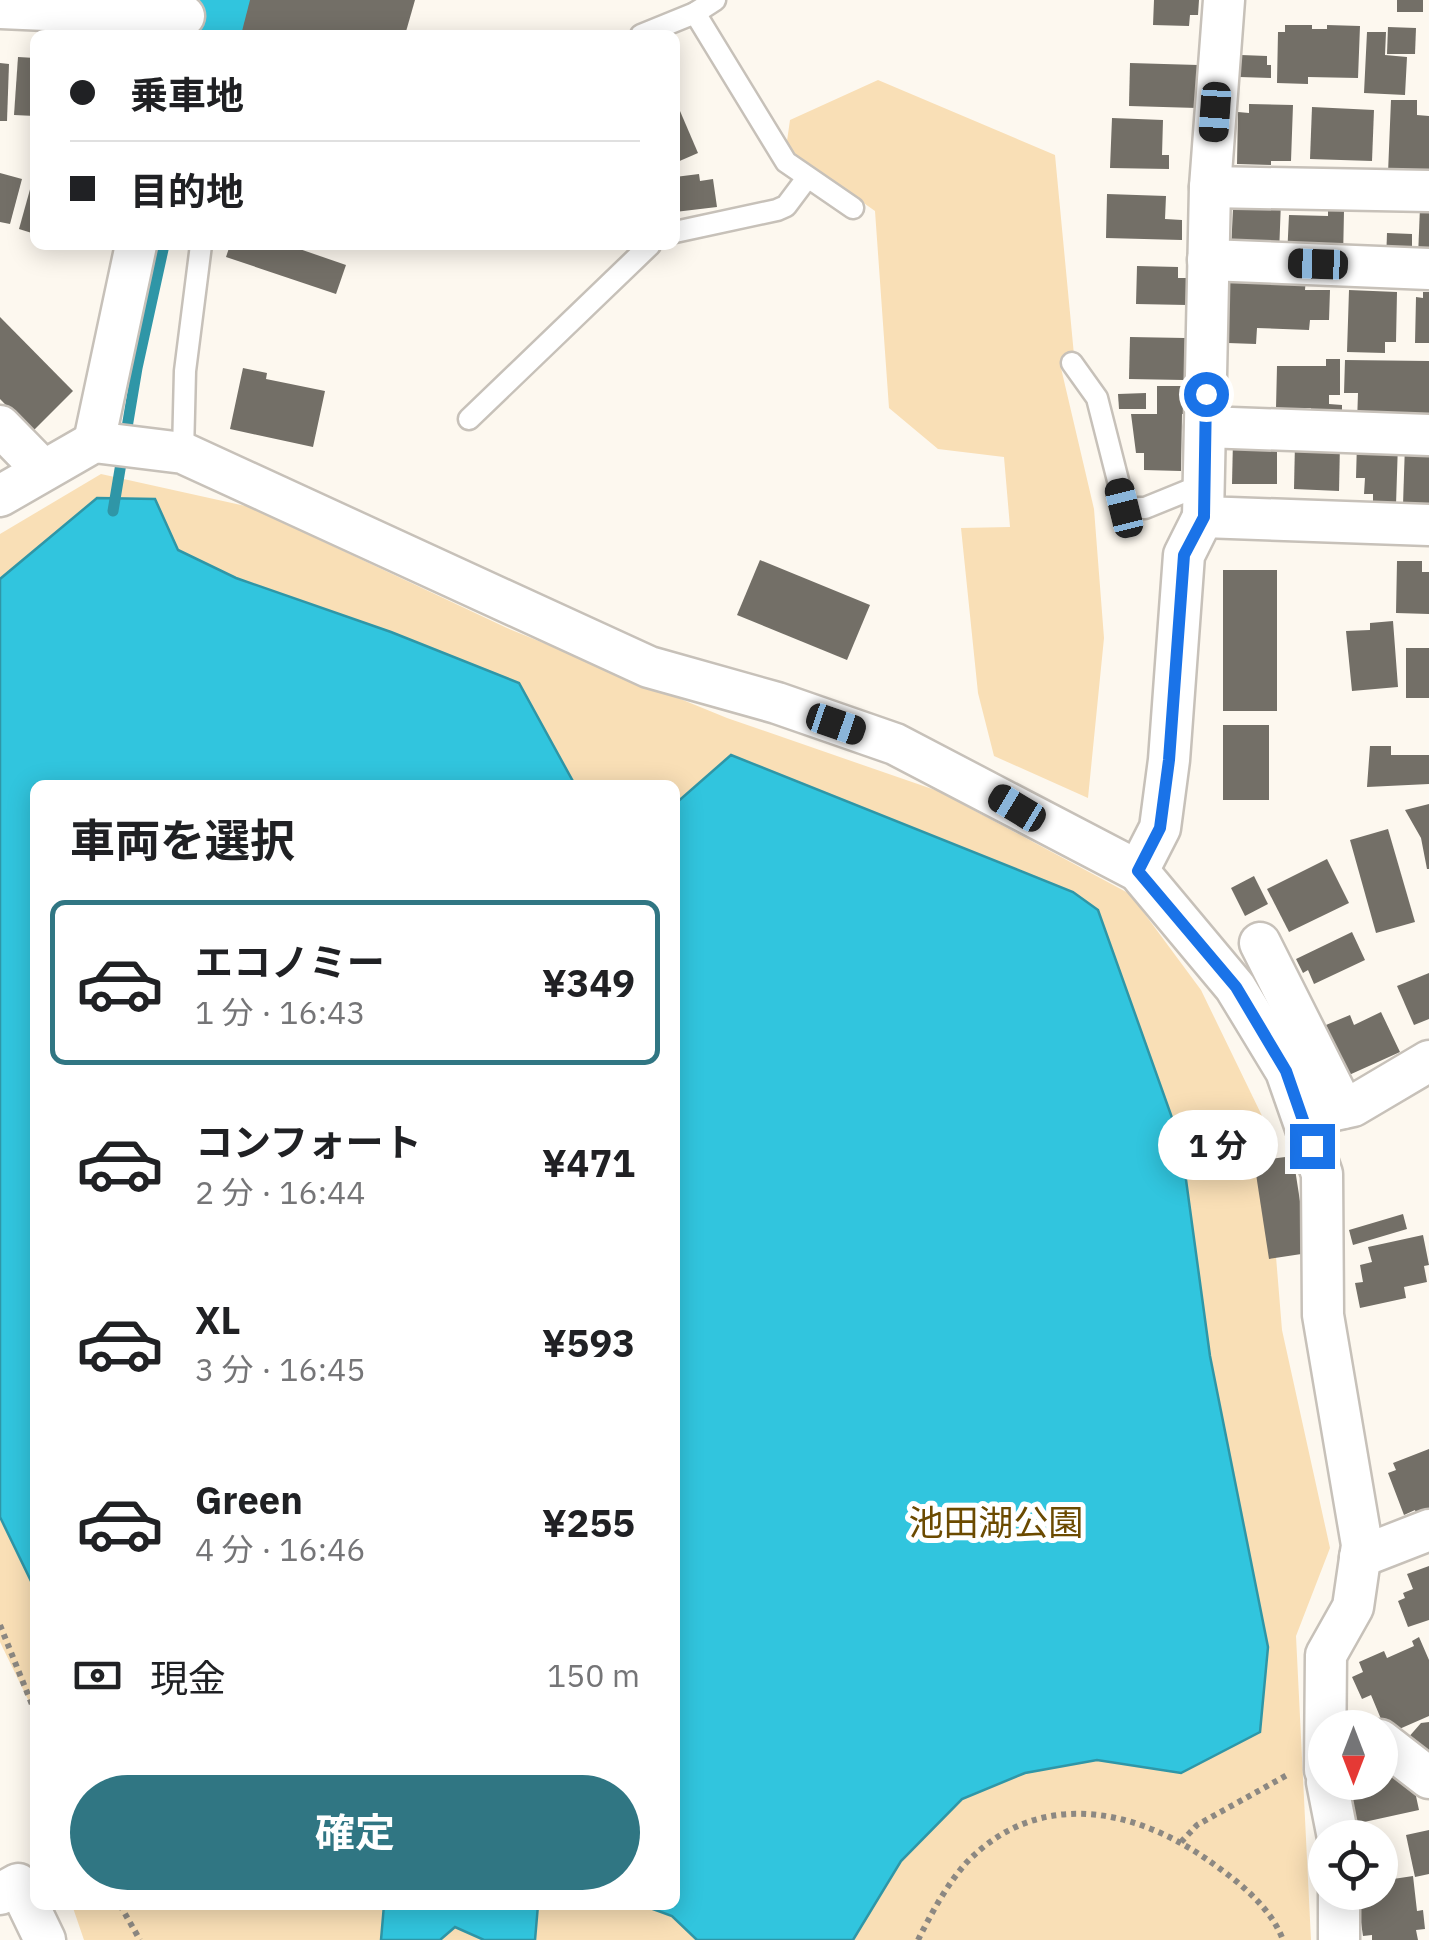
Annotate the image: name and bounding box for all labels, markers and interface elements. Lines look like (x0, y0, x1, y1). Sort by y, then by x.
text: 乗車地 (130, 70, 244, 119)
car (1198, 81, 1232, 143)
text: 目的地 (130, 166, 244, 215)
car (1287, 248, 1349, 280)
route start (1184, 372, 1229, 417)
car (1102, 475, 1146, 541)
car (803, 700, 869, 748)
car (984, 780, 1050, 836)
text: 車両を選択 (70, 811, 295, 869)
text: エコノミー (195, 937, 385, 986)
icon: car (75, 938, 165, 1028)
text: ¥349 (542, 958, 635, 1007)
text: 1 分 · 16:43 (195, 991, 365, 1033)
callout: 1 分 (1157, 1111, 1277, 1181)
text: コンフォート (195, 1117, 422, 1166)
icon: car (75, 1118, 165, 1208)
text: 1 分 (1189, 1124, 1247, 1166)
route end (1290, 1124, 1335, 1169)
text: ¥471 (542, 1138, 635, 1187)
text: 2 分 · 16:44 (195, 1171, 365, 1213)
text: XL (195, 1295, 241, 1344)
icon: car (75, 1298, 165, 1388)
text: ¥593 (542, 1318, 635, 1367)
text: 3 分 · 16:45 (195, 1348, 365, 1390)
text: Green (195, 1475, 303, 1524)
icon: car (75, 1478, 165, 1568)
text: ¥255 (542, 1498, 635, 1547)
park label: 池田湖公園 (908, 1499, 1084, 1545)
text: 4 分 · 16:46 (195, 1528, 365, 1570)
icon: cash (70, 1648, 125, 1703)
text: 現金 (150, 1653, 226, 1702)
text: 150 m (547, 1654, 640, 1696)
north arrow (1308, 1710, 1398, 1800)
map controls (1308, 1710, 1398, 1910)
button: 確定 (70, 1775, 640, 1890)
button: locate (1308, 1820, 1398, 1910)

